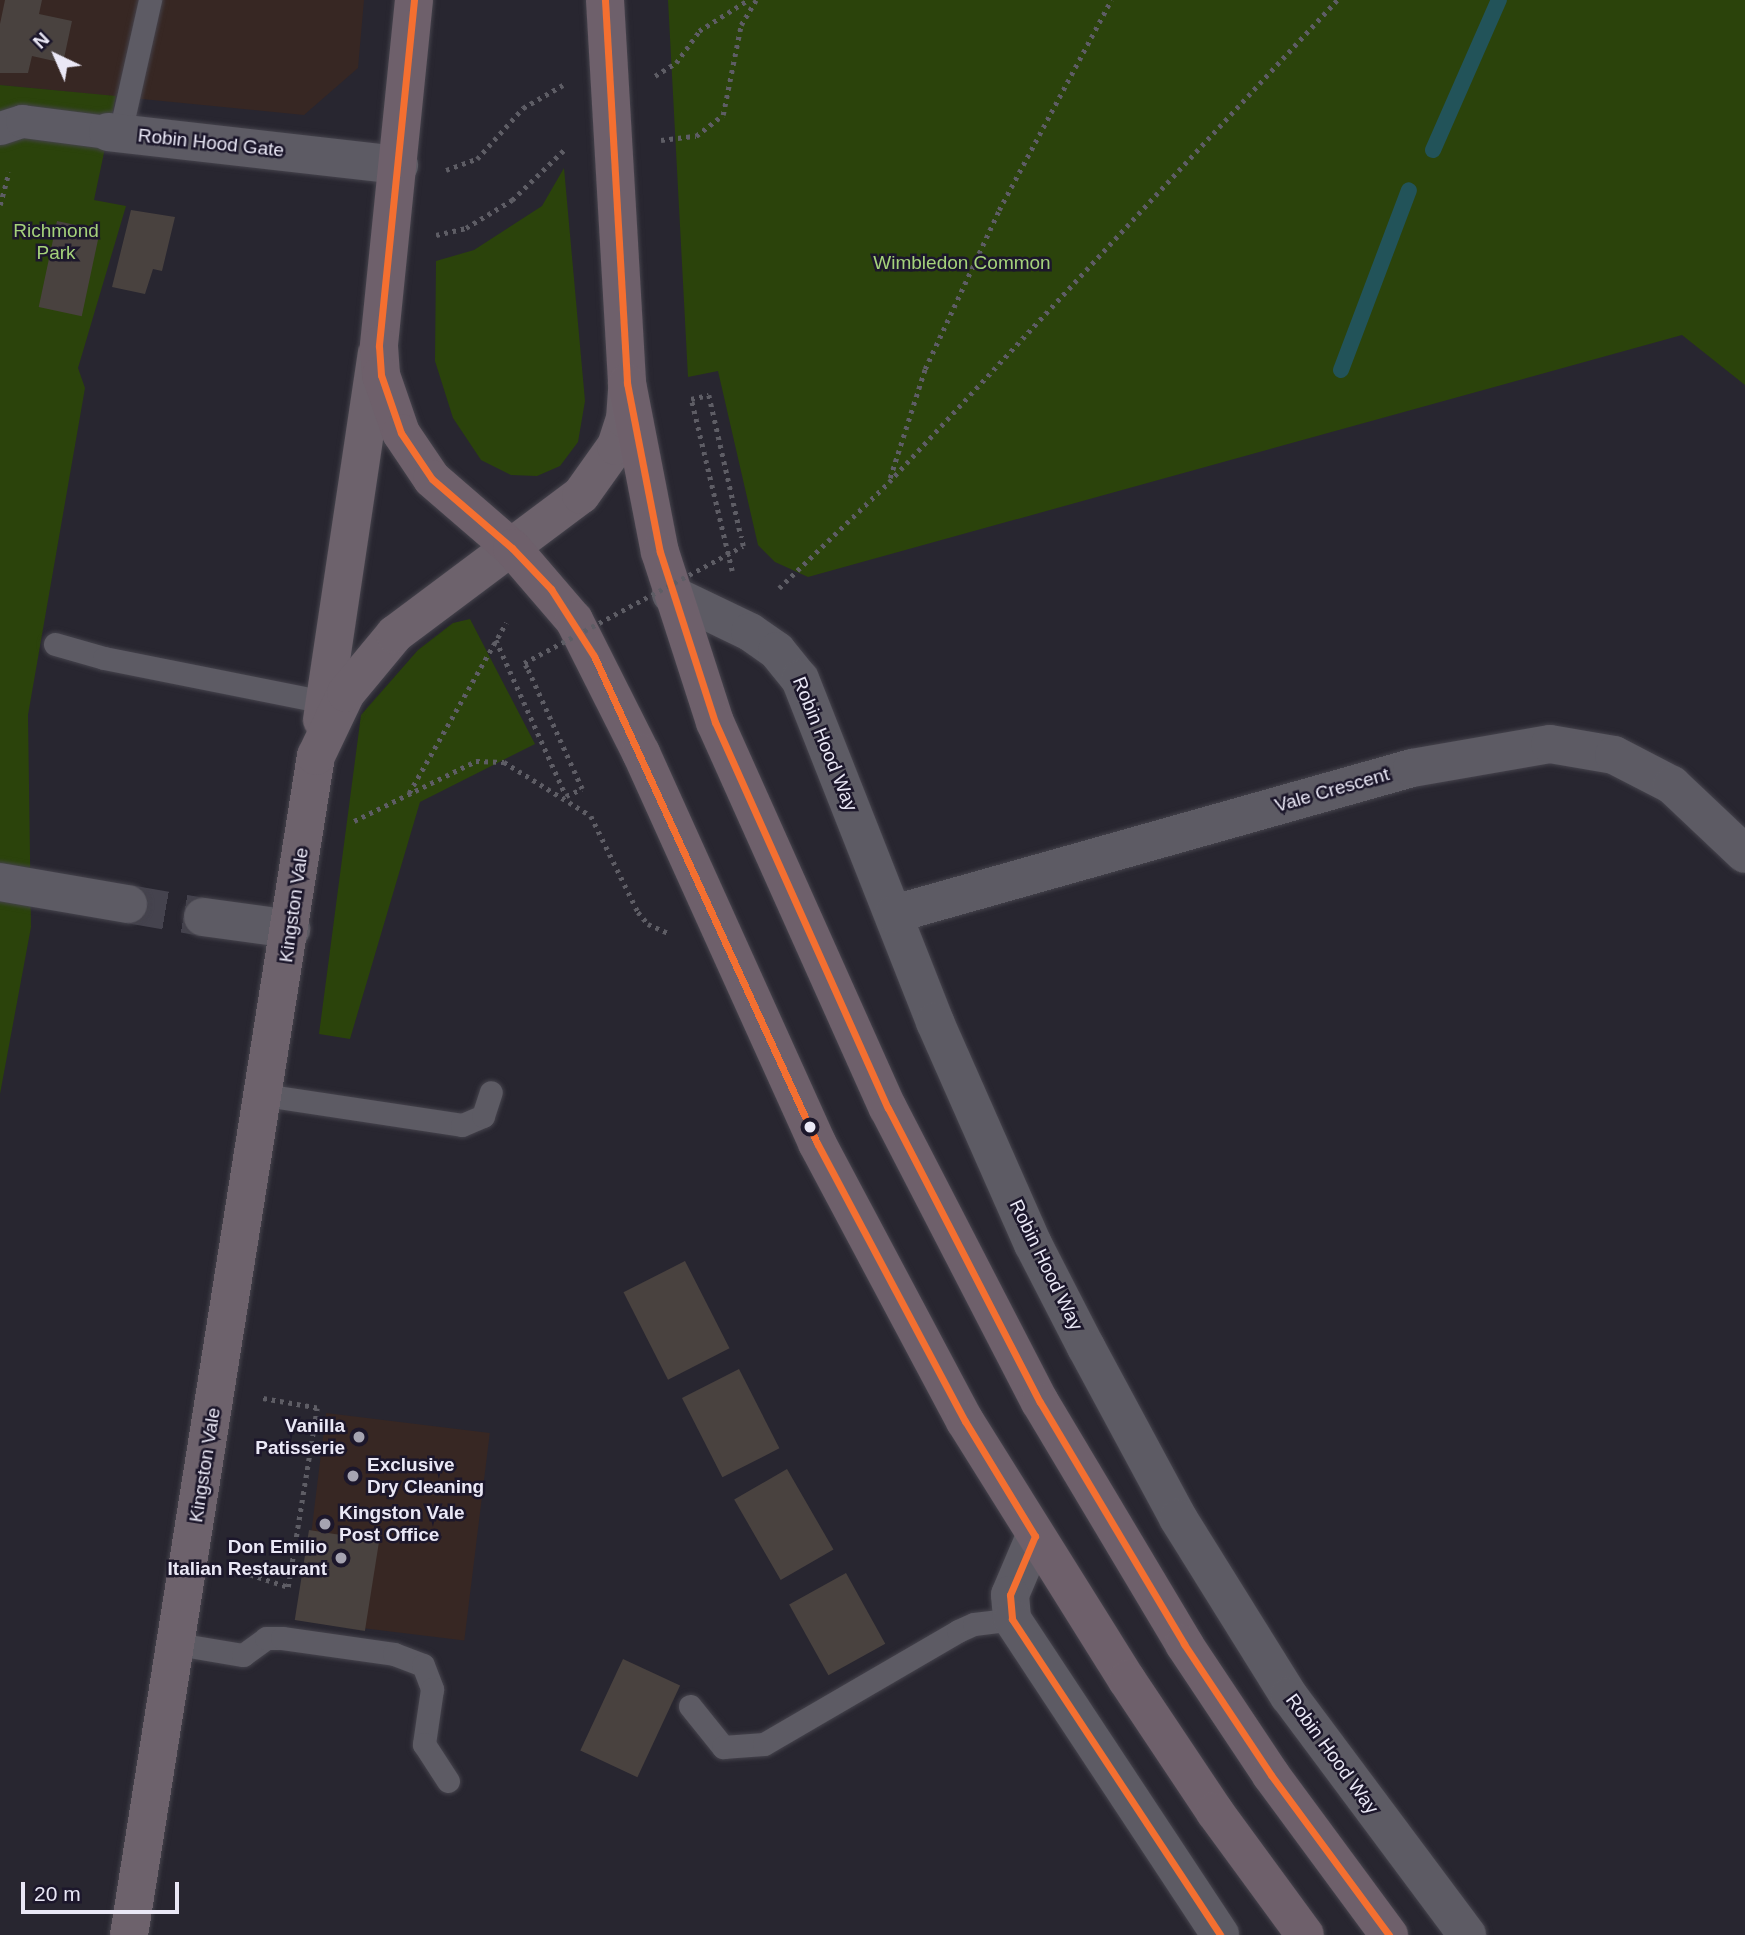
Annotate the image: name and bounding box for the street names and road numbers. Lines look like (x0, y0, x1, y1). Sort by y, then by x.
street label: Robin Hood Gate (137, 124, 285, 162)
street label: Robin Hood Way (788, 673, 862, 815)
street label: Vale Crescent (1272, 763, 1392, 817)
street label: Kingston Vale (275, 846, 313, 964)
street label: Robin Hood Way (1004, 1196, 1088, 1334)
street label: Kingston Vale (185, 1406, 225, 1524)
street label: Robin Hood Way (1281, 1689, 1383, 1819)

